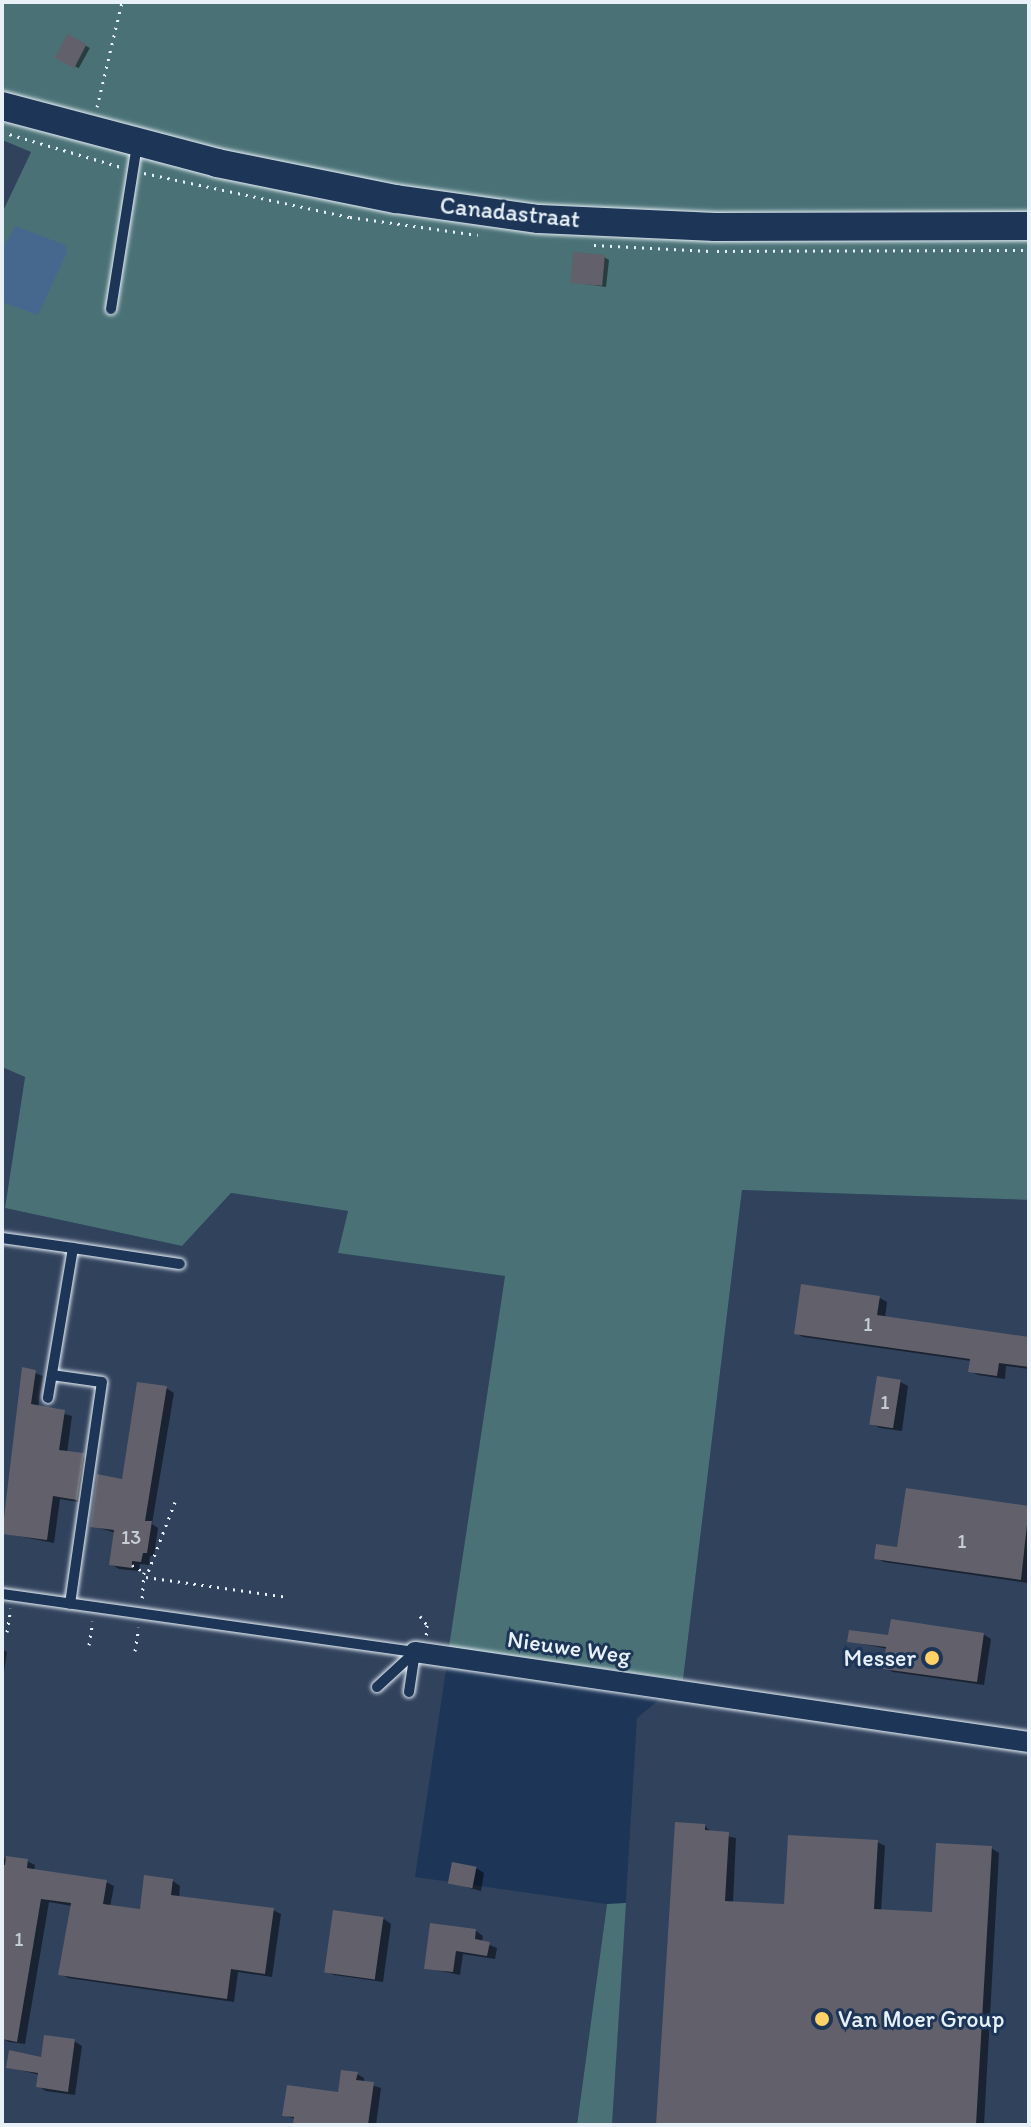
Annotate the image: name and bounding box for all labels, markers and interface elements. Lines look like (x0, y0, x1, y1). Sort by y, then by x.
street label: Canadastraat (438, 190, 582, 234)
house number: 1 (863, 1312, 873, 1336)
house number: 1 (880, 1390, 890, 1414)
house number: 13 (121, 1525, 141, 1549)
house number: 1 (957, 1529, 967, 1553)
street label: Nieuwe Weg (506, 1624, 632, 1670)
place label: Messer (843, 1644, 916, 1672)
marker: Messer (923, 1649, 941, 1667)
house number: 1 (14, 1927, 24, 1951)
place label: Van Moer Group (838, 2005, 1003, 2033)
marker: Van Moer Group (813, 2010, 831, 2028)

